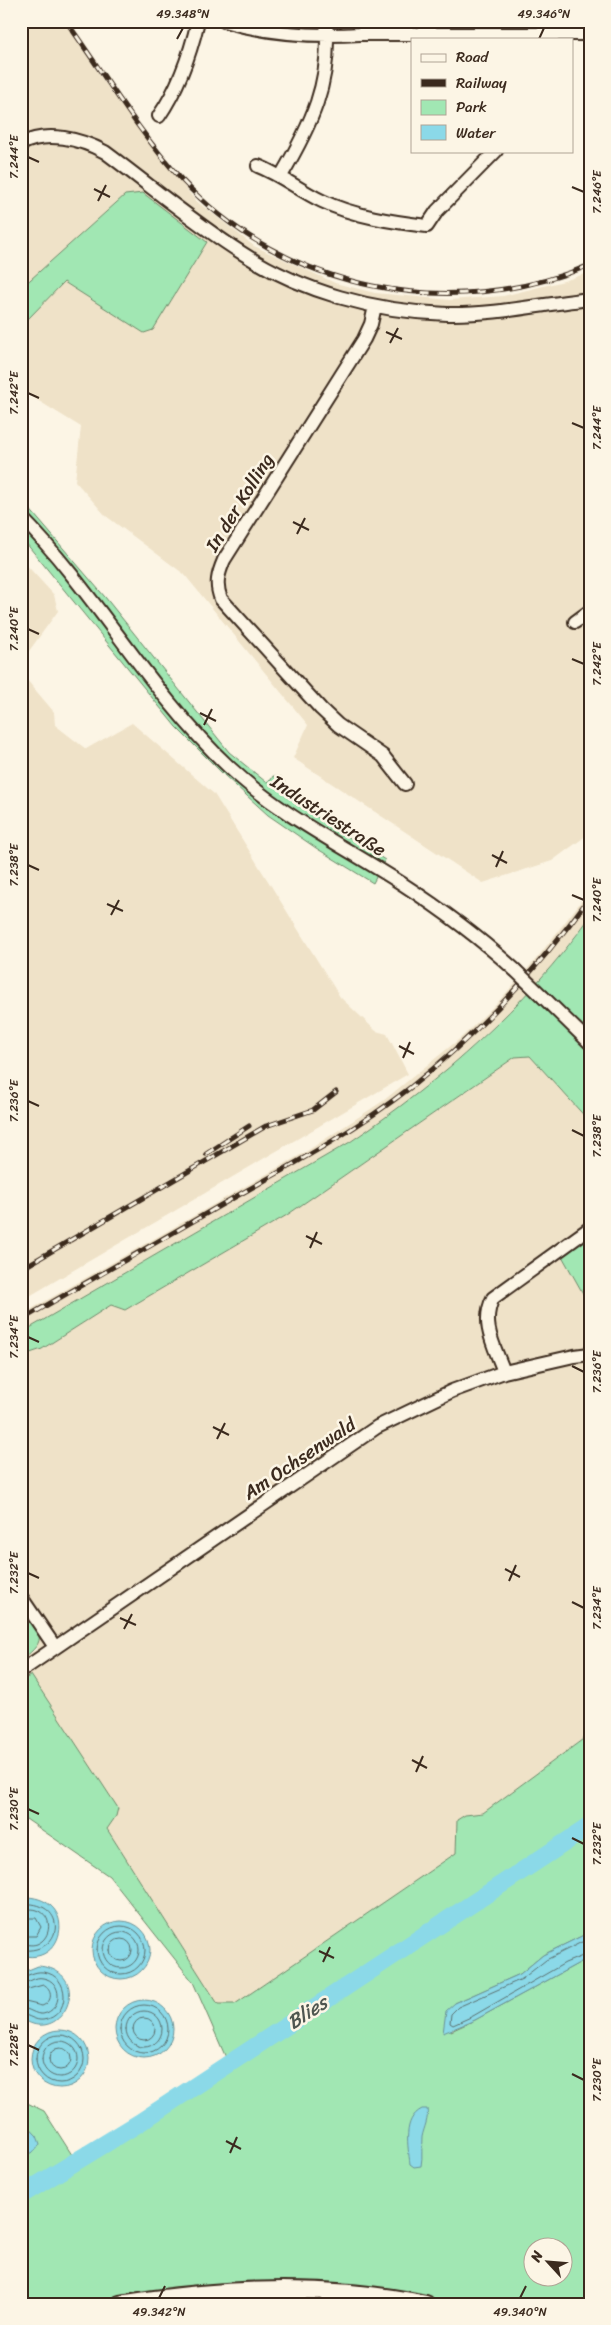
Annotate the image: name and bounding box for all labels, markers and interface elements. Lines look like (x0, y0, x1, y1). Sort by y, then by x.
text: 49.348°N (156, 3, 210, 25)
text: 49.346°N (518, 3, 571, 25)
legend (411, 38, 574, 152)
text: Road (456, 44, 489, 70)
text: Railway (456, 70, 507, 96)
text: Park (456, 94, 487, 120)
text: Water (456, 120, 496, 146)
text: 7.244°E (3, 134, 25, 179)
text: 7.246°E (586, 169, 608, 214)
text: 7.242°E (3, 370, 25, 415)
text: 7.244°E (586, 405, 608, 450)
street label: In der Kolling (195, 446, 283, 559)
text: 7.240°E (3, 606, 25, 651)
text: 7.242°E (586, 641, 608, 686)
street label: Industriestraße (263, 765, 393, 865)
text: 7.238°E (3, 842, 25, 887)
text: 7.240°E (586, 877, 608, 922)
text: 7.236°E (3, 1078, 25, 1122)
text: 7.238°E (586, 1113, 608, 1158)
text: 7.234°E (3, 1314, 25, 1359)
text: 7.236°E (586, 1349, 608, 1393)
street label: Am Ochsenwald (235, 1408, 363, 1509)
text: 7.232°E (3, 1550, 25, 1594)
text: 7.234°E (586, 1585, 608, 1630)
text: 7.230°E (3, 1786, 25, 1831)
text: 7.232°E (586, 1821, 608, 1865)
water label: Blies (280, 1984, 337, 2039)
text: 7.228°E (3, 2022, 25, 2067)
text: 7.230°E (586, 2057, 608, 2102)
north arrow (524, 2238, 574, 2288)
text: N (523, 2246, 550, 2267)
text: 49.342°N (133, 2301, 186, 2323)
text: 49.340°N (493, 2301, 547, 2323)

